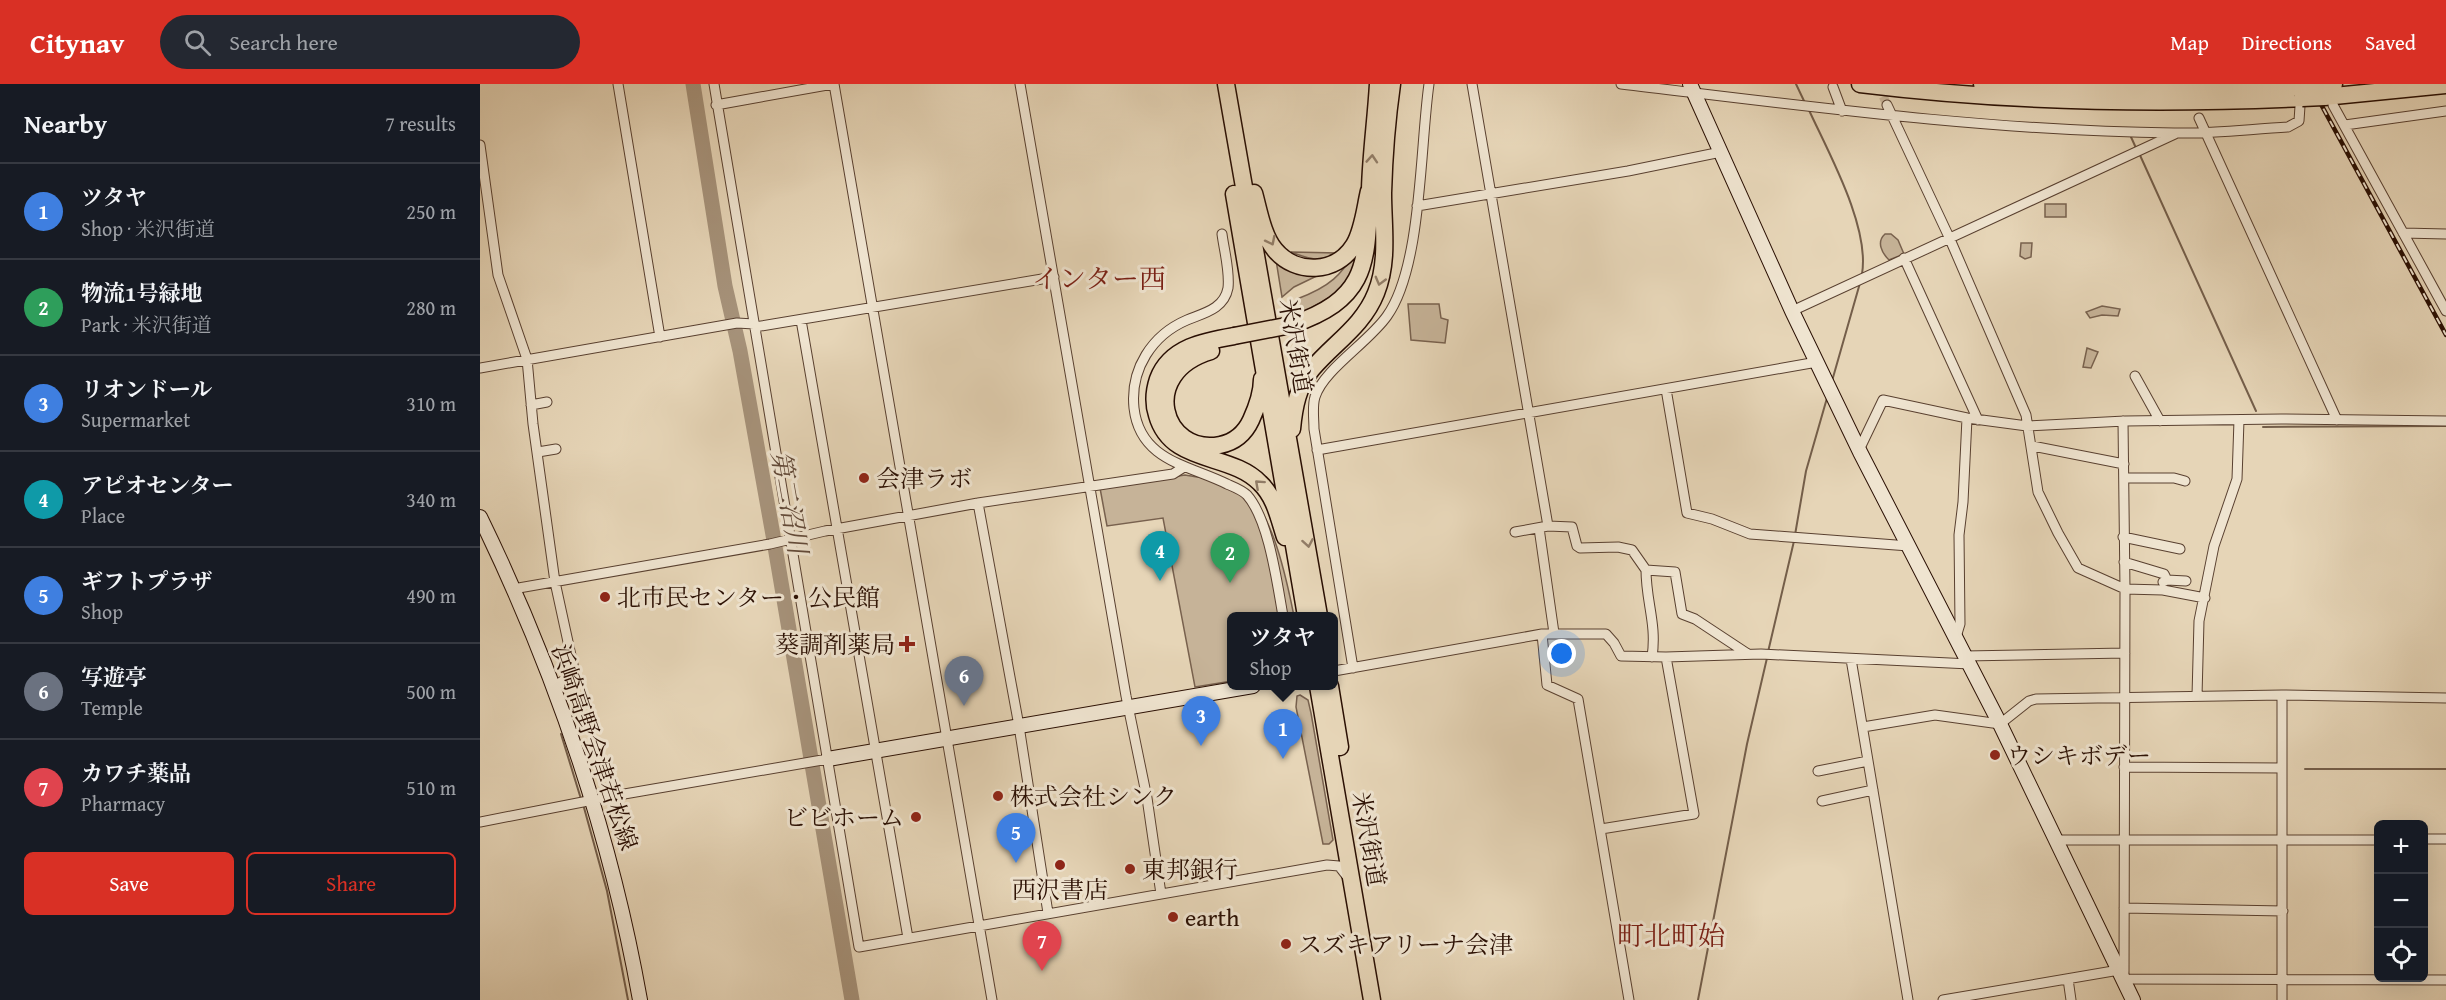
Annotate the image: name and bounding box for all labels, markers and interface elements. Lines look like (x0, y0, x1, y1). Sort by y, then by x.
search box (160, 15, 580, 69)
text: Citynav (30, 22, 124, 63)
icon: search (181, 26, 214, 59)
text: Search here (229, 26, 338, 58)
text: Map (2170, 27, 2209, 58)
text: Directions (2242, 27, 2332, 58)
text: Saved (2365, 27, 2416, 58)
text: Nearby (24, 104, 107, 143)
text: 7 results (385, 109, 456, 138)
one-way arrow (1365, 154, 1378, 163)
text: ツタヤ (81, 181, 147, 213)
text: 1 (38, 197, 49, 226)
text: 250 m (406, 197, 456, 226)
text: Shop · 米沢街道 (81, 214, 215, 243)
one-way arrow (1264, 235, 1275, 246)
district label: インター西 (1032, 258, 1166, 298)
one-way arrow (1374, 276, 1387, 286)
text: 物流1号緑地 (81, 277, 202, 309)
text: 2 (38, 293, 49, 322)
text: 280 m (406, 293, 456, 322)
street label: 米沢街道 (1270, 296, 1322, 396)
text: Park · 米沢街道 (81, 310, 212, 339)
text: リオンドール (81, 373, 212, 405)
text: 3 (38, 389, 49, 418)
text: 310 m (406, 389, 456, 418)
text: Supermarket (81, 405, 190, 434)
water label: 第二沼川 (762, 447, 819, 560)
place label: 会津ラボ (876, 461, 972, 496)
text: アピオセンター (81, 469, 233, 501)
marker: 会津ラボ (857, 471, 871, 485)
one-way arrow (1256, 480, 1266, 491)
text: 4 (38, 485, 49, 514)
text: 340 m (406, 485, 456, 514)
text: Place (81, 501, 125, 530)
pin: 4 (1140, 532, 1180, 581)
pin: 2 (1210, 534, 1250, 583)
one-way arrow (1301, 538, 1314, 548)
text: ギフトプラザ (81, 565, 212, 597)
place label: 北市民センター・公民館 (617, 580, 880, 615)
text: 5 (38, 581, 49, 610)
text: 490 m (406, 581, 456, 610)
marker: 北市民センター・公民館 (598, 590, 612, 604)
text: Shop (81, 597, 123, 626)
popup (1227, 612, 1338, 690)
text: ツタヤ (1250, 621, 1315, 653)
place label: 葵調剤薬局 (775, 627, 895, 662)
marker: 葵調剤薬局 (900, 637, 914, 651)
street label: 浜崎高野会津若松線 (543, 639, 647, 855)
your location (1547, 639, 1576, 668)
text: Shop (1250, 653, 1292, 682)
pin: 6 (944, 656, 984, 706)
text: 写遊亭 (81, 661, 147, 693)
text: 6 (38, 677, 49, 706)
text: 500 m (406, 677, 456, 706)
text: Temple (81, 693, 143, 722)
pin: 3 (1182, 696, 1220, 746)
pin: 1 (1264, 710, 1302, 759)
place label: ウシキボデー (2007, 738, 2151, 773)
marker: ウシキボデー (1988, 748, 2002, 762)
text: カワチ薬品 (81, 757, 191, 789)
text: 7 (38, 773, 49, 802)
text: 510 m (406, 773, 456, 802)
place label: 株式会社シンク (1010, 779, 1177, 814)
text: Pharmacy (81, 789, 165, 818)
marker: 株式会社シンク (991, 789, 1005, 803)
street label: 米沢街道 (1343, 789, 1395, 889)
place label: ビビホーム (784, 800, 904, 835)
marker: ビビホーム (909, 810, 923, 824)
pin: 5 (996, 814, 1036, 863)
map controls (2374, 820, 2428, 982)
button: + (2374, 820, 2428, 874)
button: Save (24, 852, 234, 915)
button: Share (246, 852, 456, 915)
place label: 東邦銀行 (1142, 852, 1238, 887)
marker: 西沢書店 (1053, 858, 1067, 872)
marker: 東邦銀行 (1123, 862, 1137, 876)
place label: 西沢書店 (1012, 872, 1108, 907)
button: − (2374, 874, 2428, 928)
place label: earth (1185, 900, 1240, 935)
marker: earth (1166, 910, 1180, 924)
district label: 町北町始 (1617, 915, 1725, 955)
pin: 7 (1022, 922, 1062, 971)
place label: スズキアリーナ会津 (1298, 927, 1513, 962)
button: locate (2374, 928, 2428, 982)
marker: スズキアリーナ会津 (1279, 937, 1293, 951)

